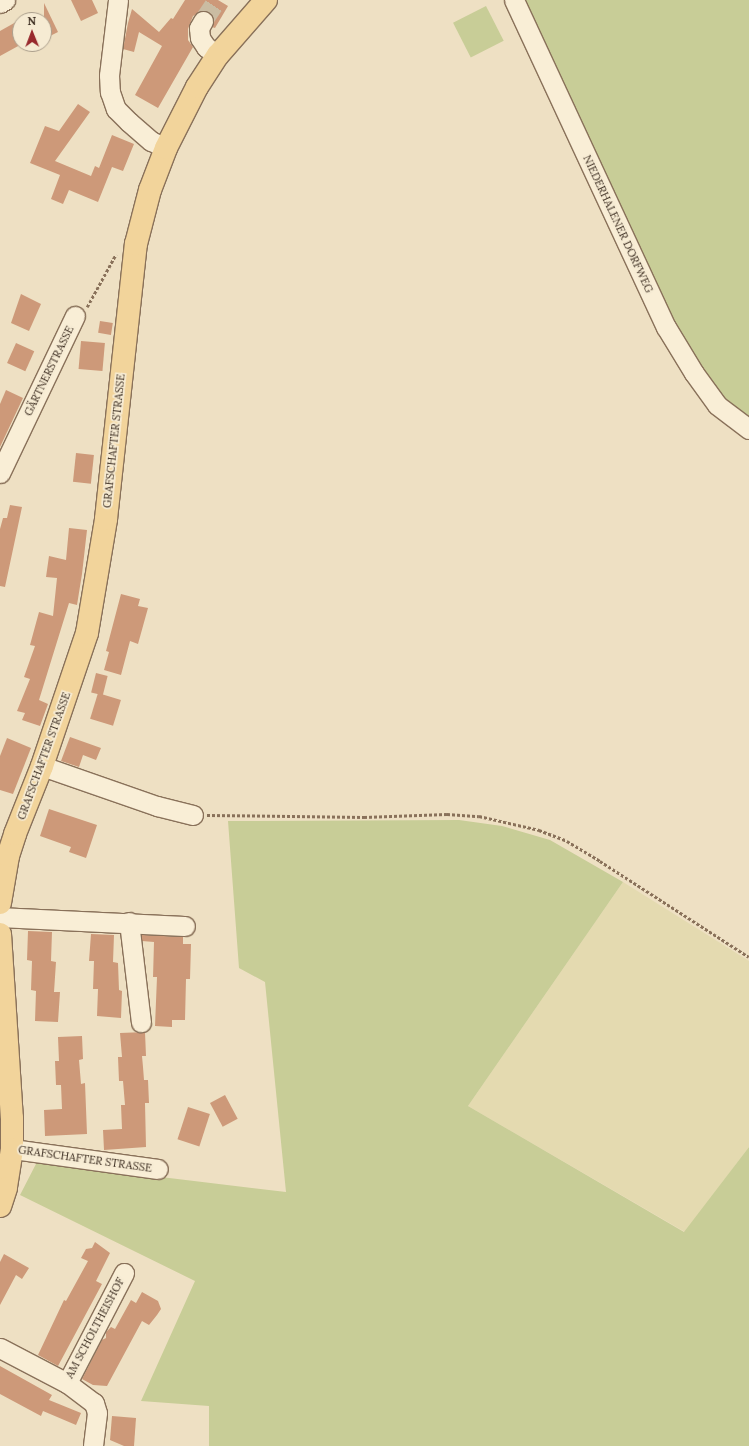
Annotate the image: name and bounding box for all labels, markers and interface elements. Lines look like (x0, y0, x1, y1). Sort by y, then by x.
north arrow (12, 12, 52, 52)
text: N (27, 14, 36, 28)
street label: NIEDERHALENER DORFWEG (580, 153, 656, 295)
street label: GÄRTNERSTRASSE (22, 324, 76, 418)
street label: GRAFSCHAFTER STRASSE (100, 373, 128, 509)
street label: GRAFSCHAFTER STRASSE (15, 690, 73, 822)
street label: GRAFSCHAFTER STRASSE (17, 1143, 153, 1175)
street label: AM SCHOLTHEISHOF (63, 1275, 127, 1381)

